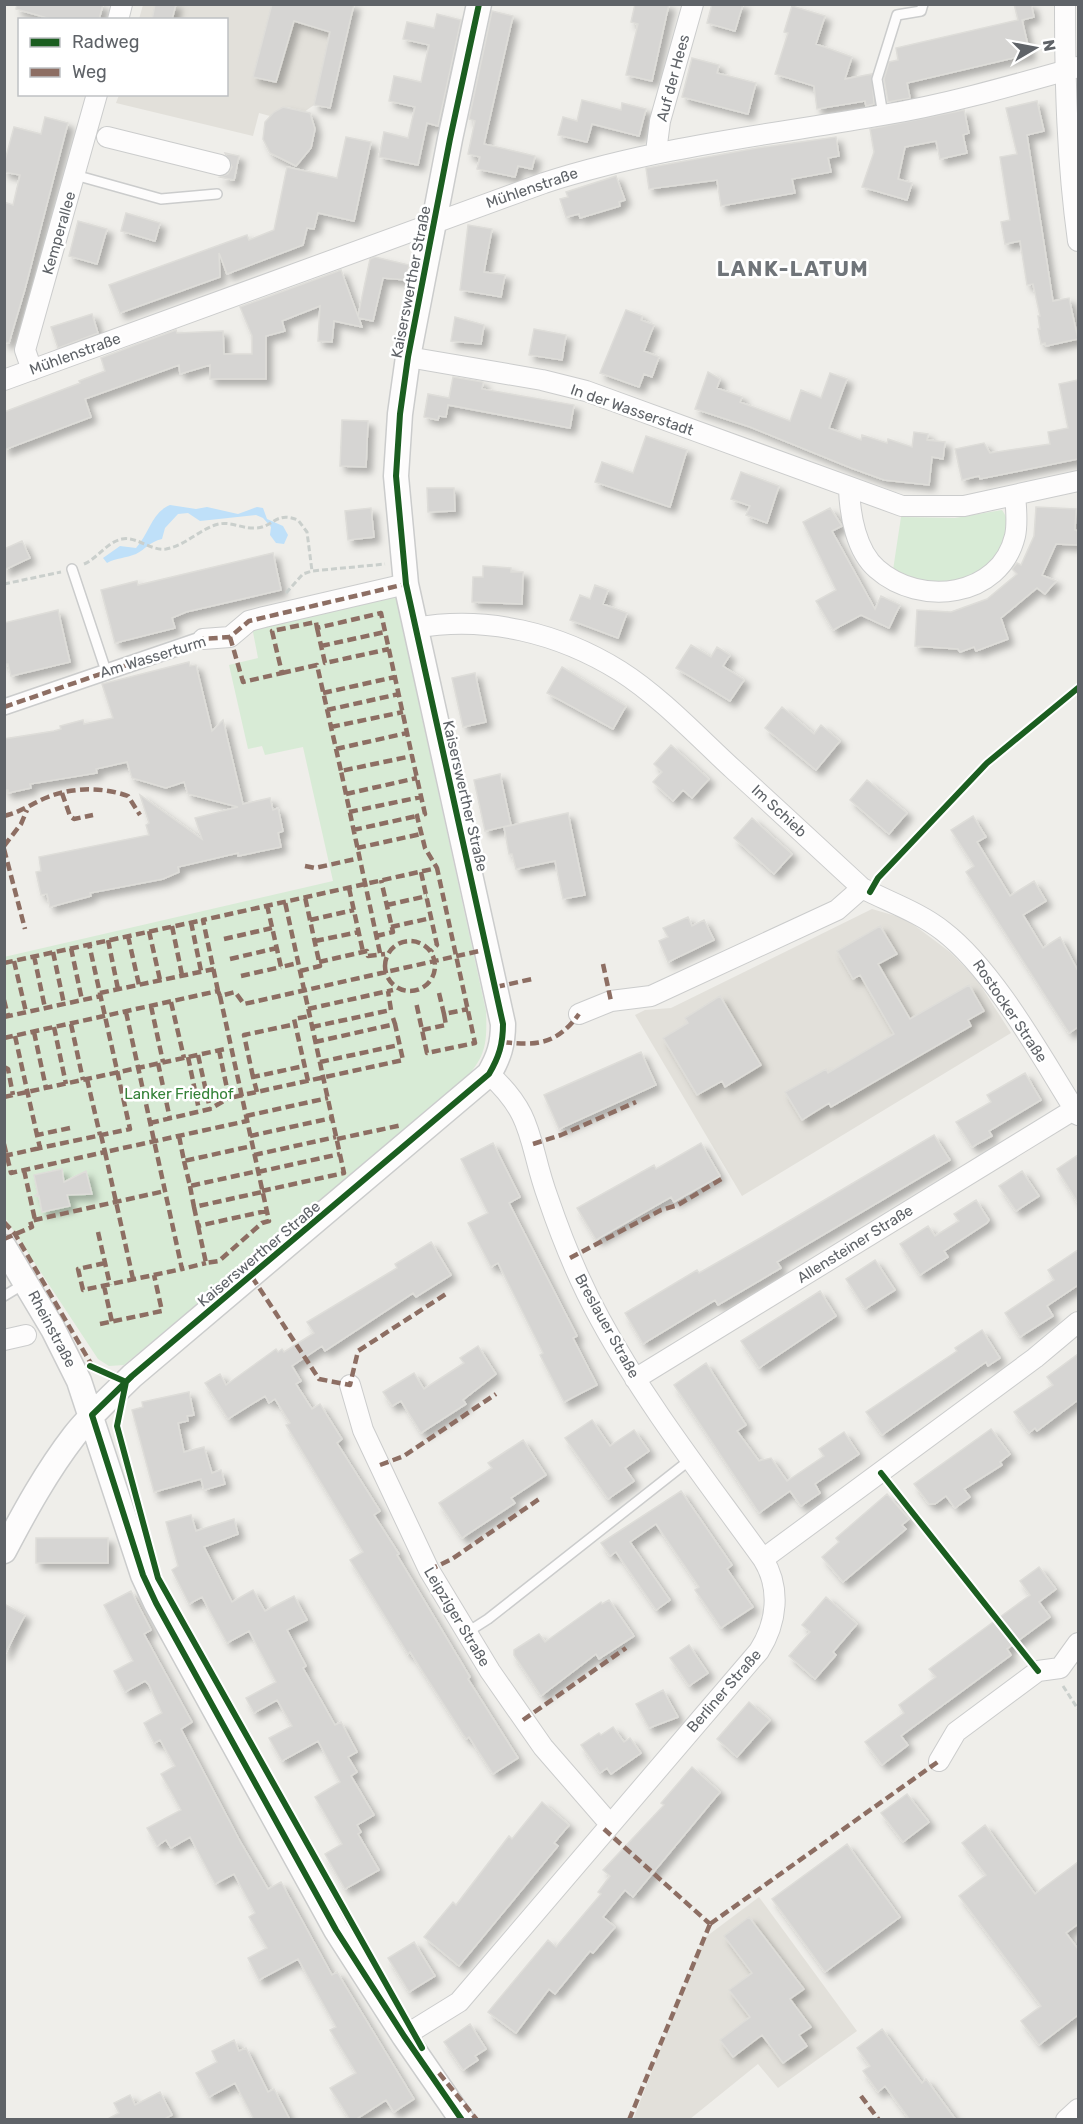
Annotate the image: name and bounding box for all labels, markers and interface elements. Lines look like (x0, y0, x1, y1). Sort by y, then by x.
legend (18, 18, 228, 96)
north arrow (1005, 18, 1065, 78)
text: Radweg (72, 31, 139, 53)
street label: Auf der Hees (653, 32, 693, 124)
text: N (1039, 38, 1060, 53)
text: Weg (72, 61, 107, 83)
street label: Mühlenstraße (484, 164, 580, 212)
street label: Kemperallee (39, 189, 79, 277)
street label: Kaiserswerther Straße (387, 204, 435, 360)
district label: LANK-LATUM (717, 256, 869, 281)
street label: Mühlenstraße (27, 329, 123, 379)
street label: In der Wasserstadt (568, 381, 696, 440)
street label: Am Wasserturm (98, 632, 208, 682)
street label: Kaiserswerther Straße (439, 719, 491, 873)
street label: Im Schieb (748, 781, 810, 841)
street label: Rostocker Straße (969, 956, 1051, 1066)
park label: Lanker Friedhof (124, 1085, 234, 1103)
street label: Kaiserswerther Straße (194, 1197, 324, 1311)
street label: Allensteiner Straße (794, 1201, 916, 1287)
street label: Breslauer Straße (571, 1271, 643, 1381)
street label: Rheinstraße (24, 1287, 80, 1371)
street label: Leipziger Straße (420, 1564, 494, 1670)
street label: Berliner Straße (683, 1646, 765, 1736)

